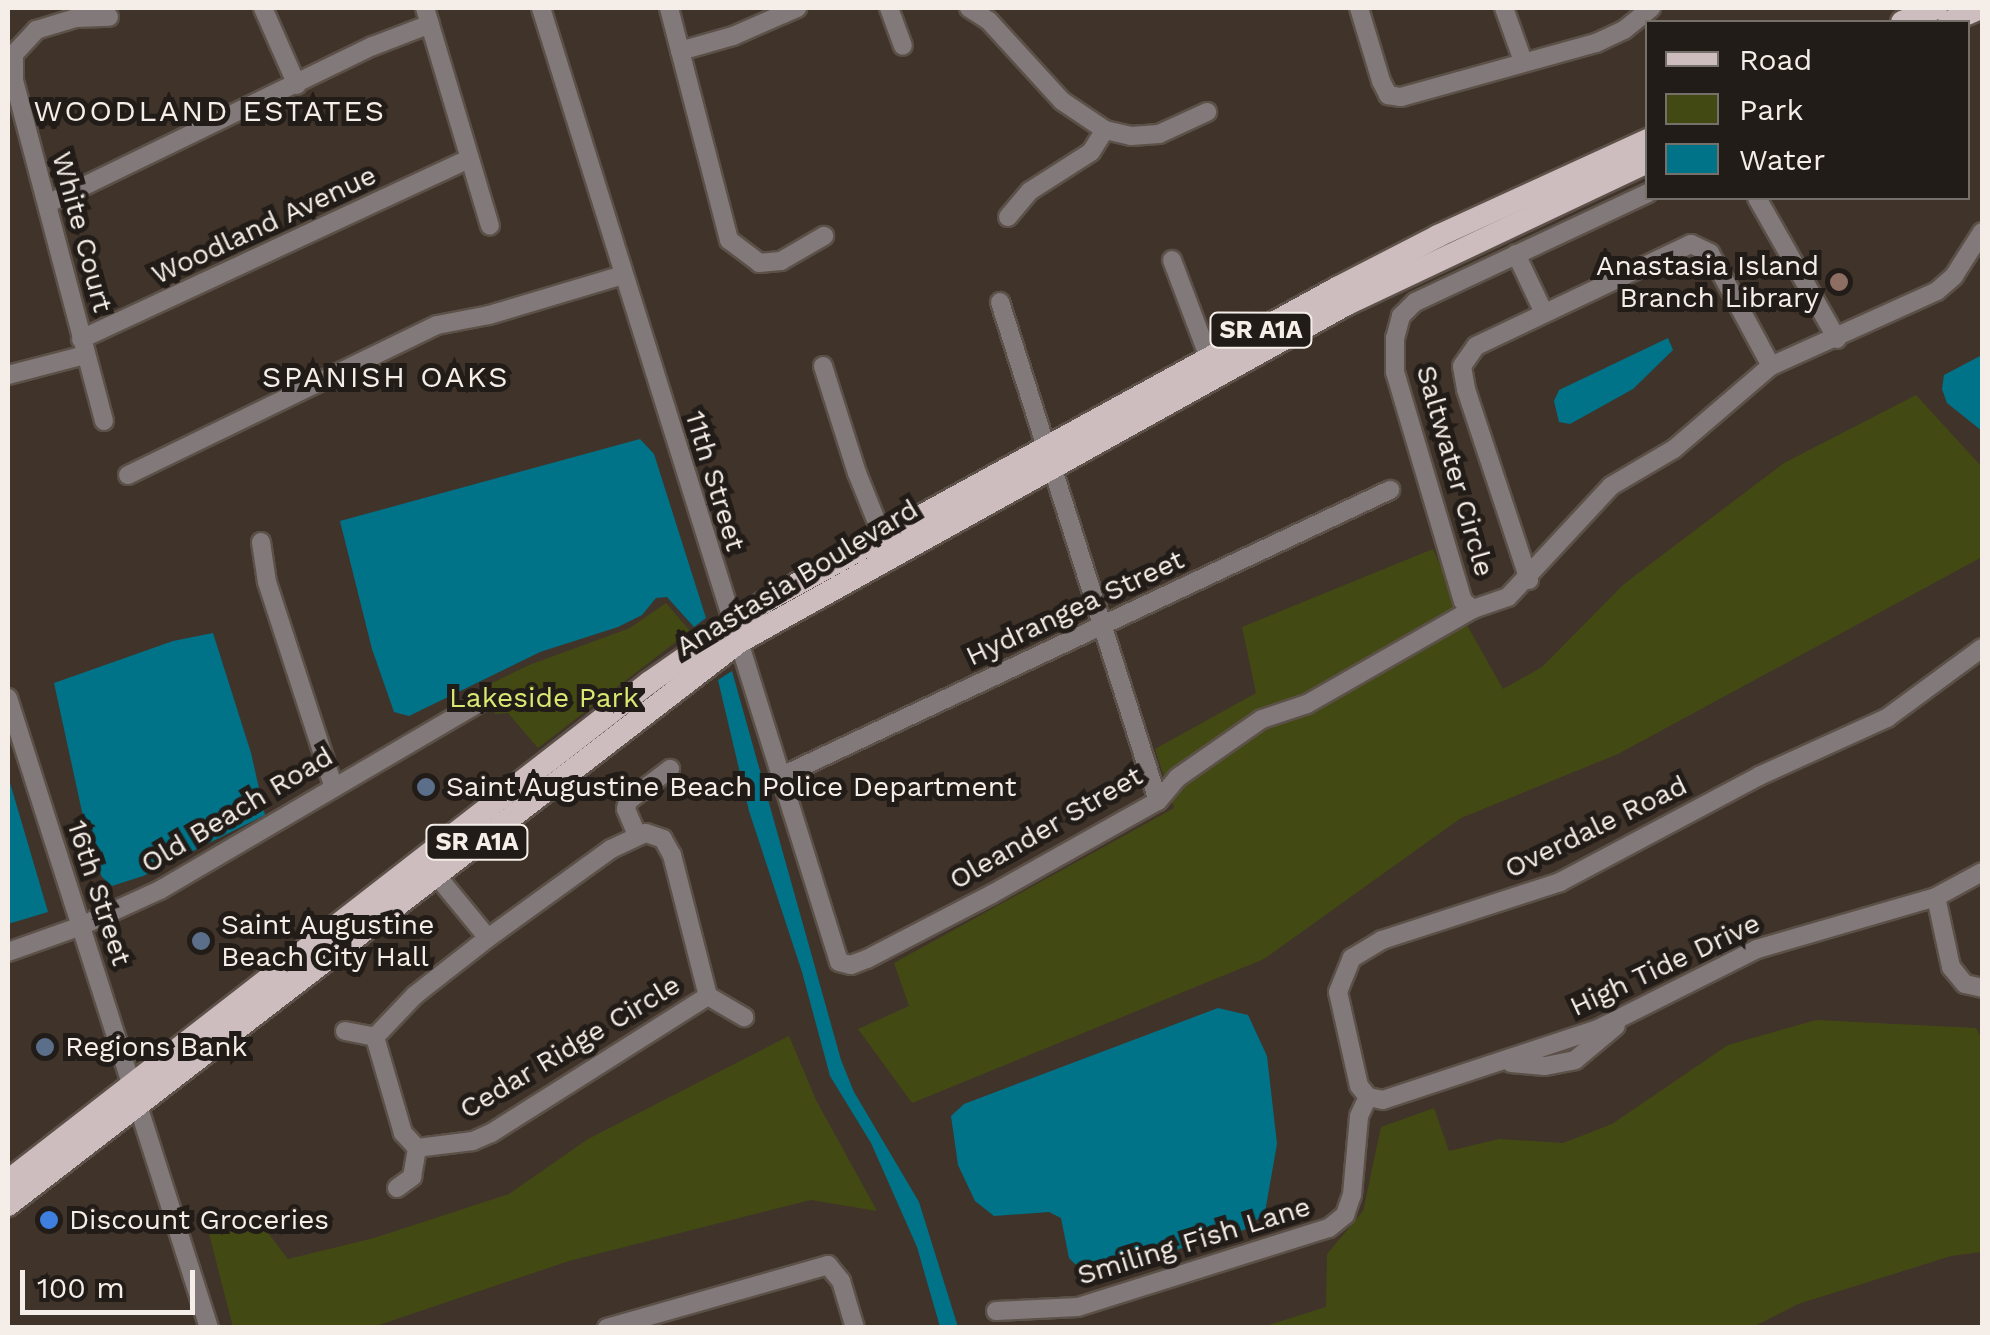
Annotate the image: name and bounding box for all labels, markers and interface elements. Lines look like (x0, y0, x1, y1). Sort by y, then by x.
legend (1645, 20, 1970, 200)
text: Road (1739, 42, 1812, 77)
text: Park (1739, 92, 1804, 127)
district label: WOODLAND ESTATES (33, 93, 387, 129)
text: Water (1739, 142, 1825, 177)
street label: White Court (44, 148, 120, 316)
street label: Woodland Avenue (146, 158, 382, 292)
place label: Anastasia Island Branch Library (1595, 249, 1819, 315)
marker: Anastasia Island Branch Library (1828, 271, 1850, 293)
road number: SR A1A (1208, 310, 1314, 350)
district label: SPANISH OAKS (262, 359, 510, 395)
street label: Saltwater Circle (1409, 361, 1501, 581)
street label: 11th Street (678, 407, 752, 555)
street label: Anastasia Boulevard (670, 492, 924, 664)
street label: Hydrangea Street (960, 543, 1190, 673)
park label: Lakeside Park (449, 681, 639, 715)
street label: Old Beach Road (135, 740, 339, 880)
street label: Oleander Street (943, 759, 1149, 897)
street label: Overdale Road (1499, 768, 1693, 886)
place label: Saint Augustine Beach Police Department (446, 770, 1018, 804)
marker: Saint Augustine Beach Police Department (415, 776, 437, 798)
street label: 16th Street (60, 816, 138, 970)
road number: SR A1A (424, 822, 530, 862)
street label: High Tide Drive (1564, 906, 1766, 1024)
place label: Saint Augustine Beach City Hall (221, 908, 435, 974)
marker: Saint Augustine Beach City Hall (190, 930, 212, 952)
street label: Cedar Ridge Circle (453, 968, 687, 1126)
place label: Regions Bank (65, 1030, 247, 1064)
marker: Regions Bank (34, 1036, 56, 1058)
street label: Smiling Fish Lane (1073, 1190, 1315, 1292)
place label: Discount Groceries (69, 1203, 329, 1237)
marker: Discount Groceries (38, 1209, 60, 1231)
scale bar (25, 1250, 200, 1312)
text: 100 m (37, 1270, 125, 1305)

